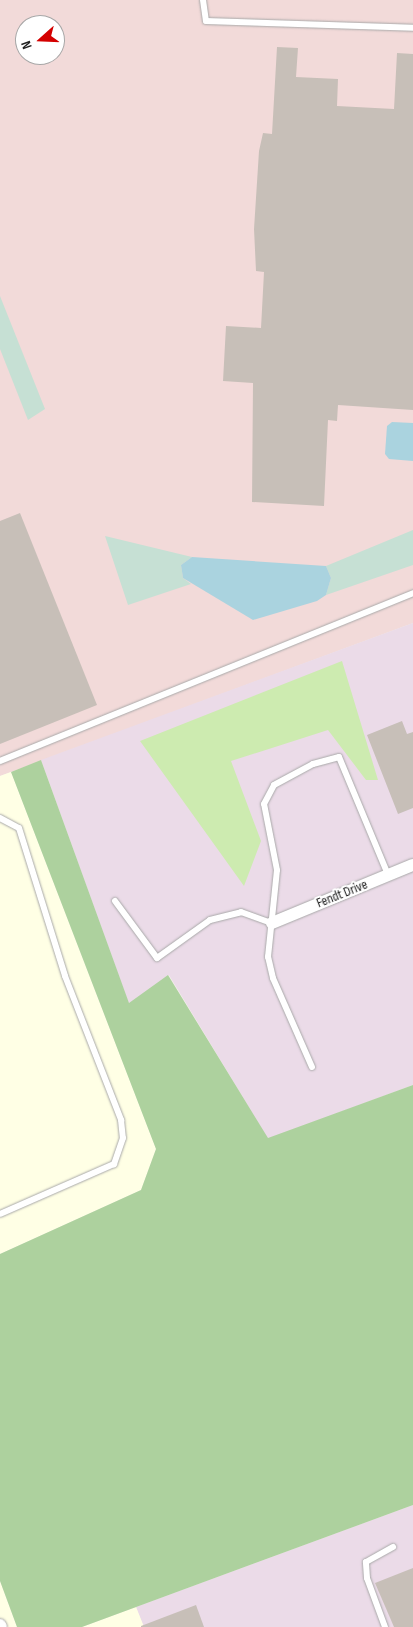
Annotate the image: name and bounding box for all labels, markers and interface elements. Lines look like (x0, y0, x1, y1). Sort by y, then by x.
north arrow (15, 15, 65, 65)
text: N (17, 39, 36, 51)
street label: Fendt Drive (314, 876, 370, 912)

